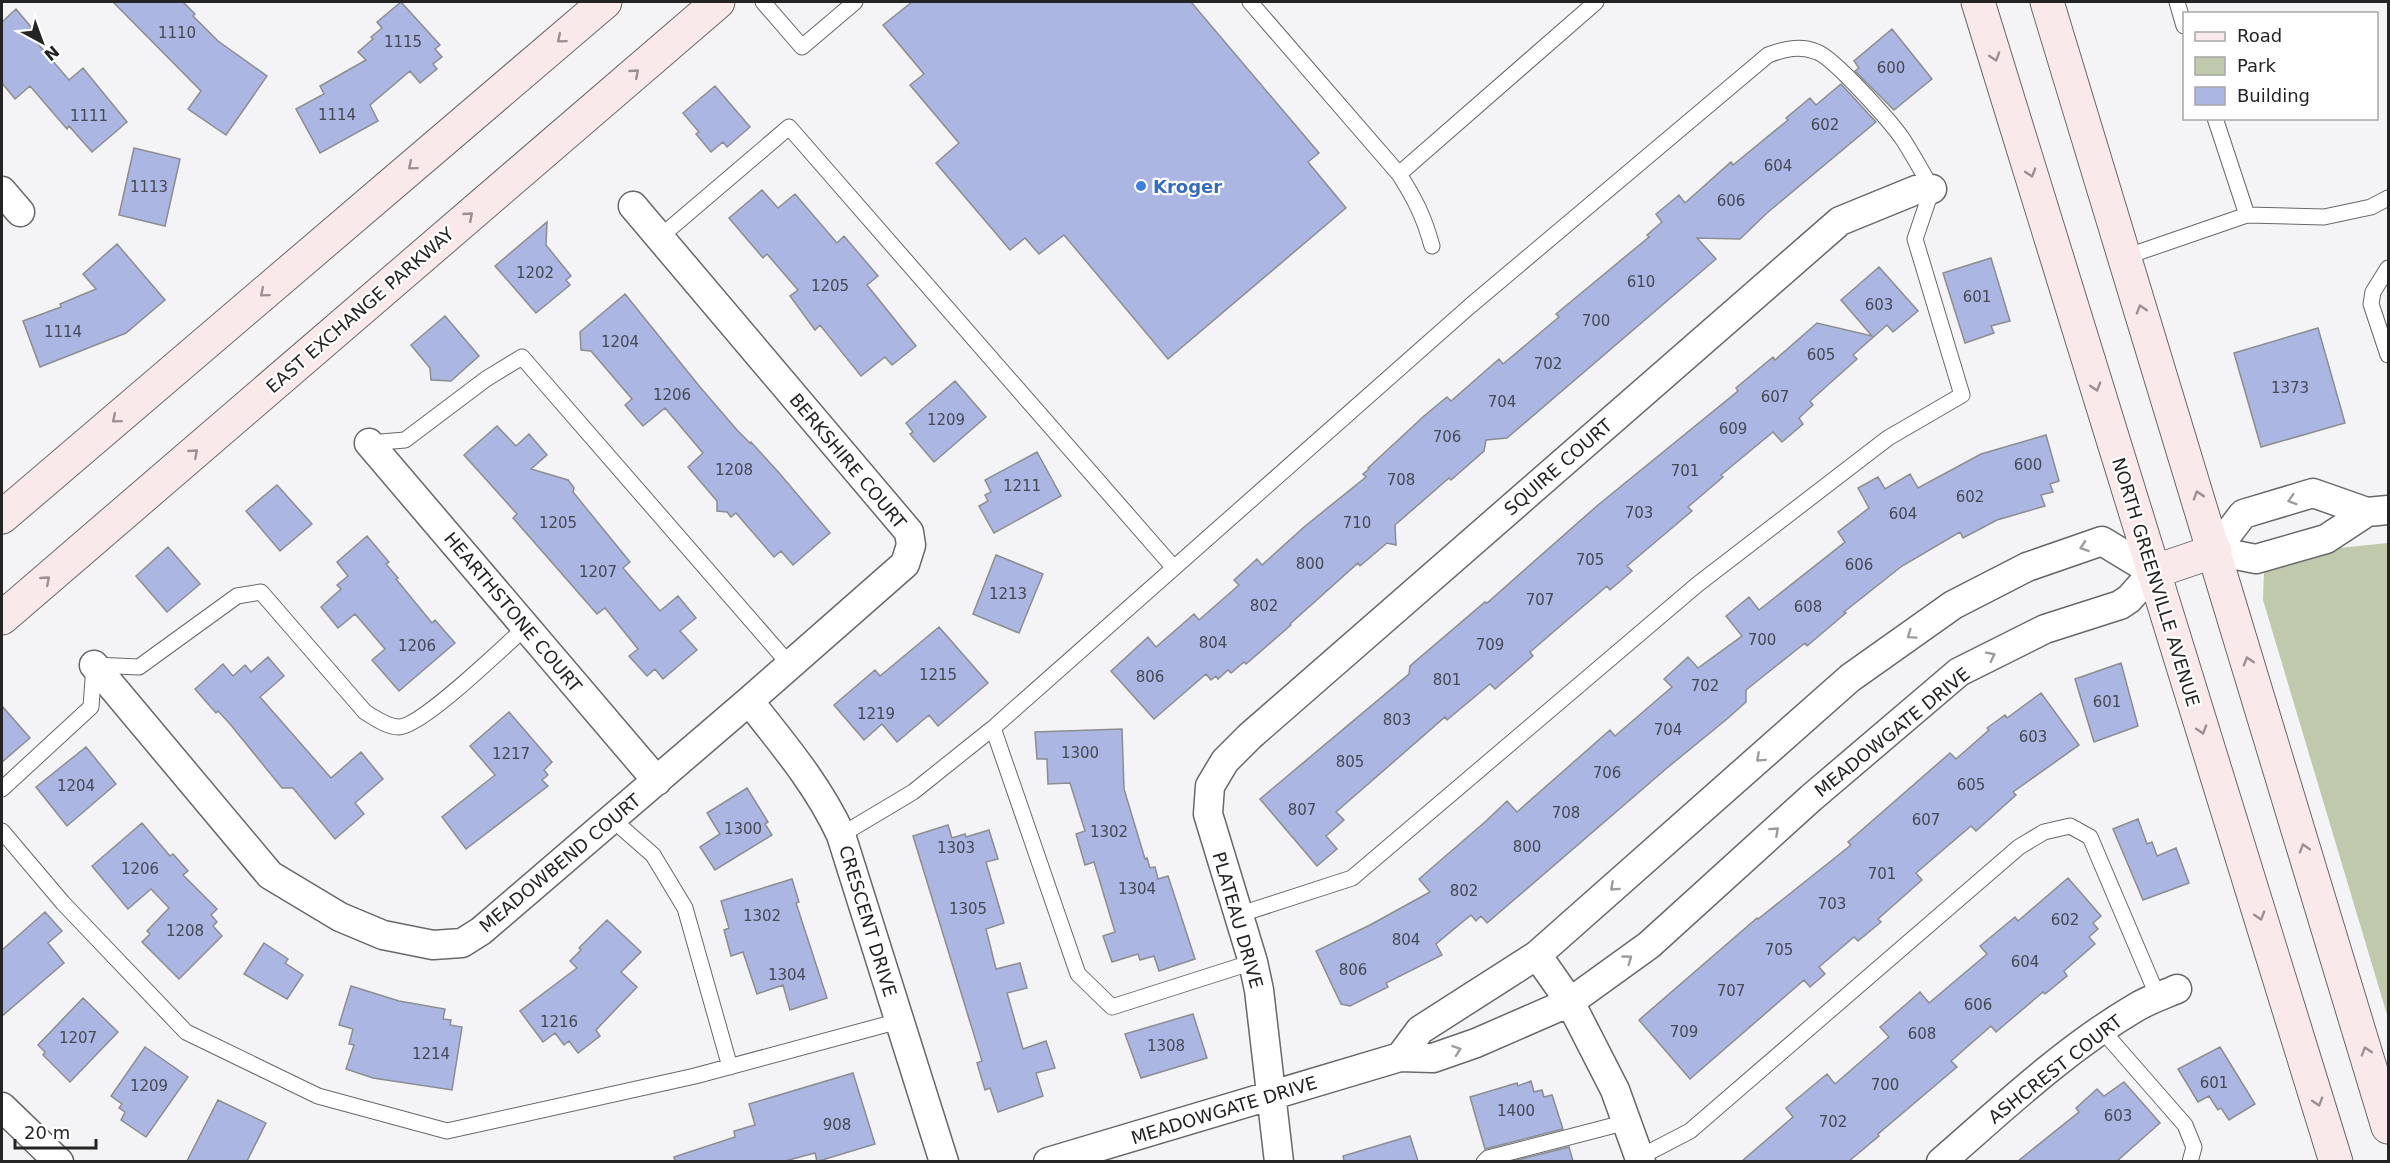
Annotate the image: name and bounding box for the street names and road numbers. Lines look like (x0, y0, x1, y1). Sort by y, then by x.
street label: EAST EXCHANGE PARKWAY (262, 222, 459, 397)
street label: BERKSHIRE COURT (785, 389, 911, 534)
street label: SQUIRE COURT (1500, 414, 1617, 519)
street label: NORTH GREENVILLE AVENUE (2108, 455, 2204, 709)
street label: HEARTHSTONE COURT (440, 528, 587, 697)
street label: MEADOWGATE DRIVE (1810, 663, 1974, 801)
street label: MEADOWBEND COURT (475, 789, 646, 937)
street label: CRESCENT DRIVE (835, 843, 901, 999)
street label: PLATEAU DRIVE (1208, 849, 1268, 991)
street label: ASHCREST COURT (1984, 1010, 2127, 1128)
street label: MEADOWGATE DRIVE (1128, 1072, 1320, 1148)

